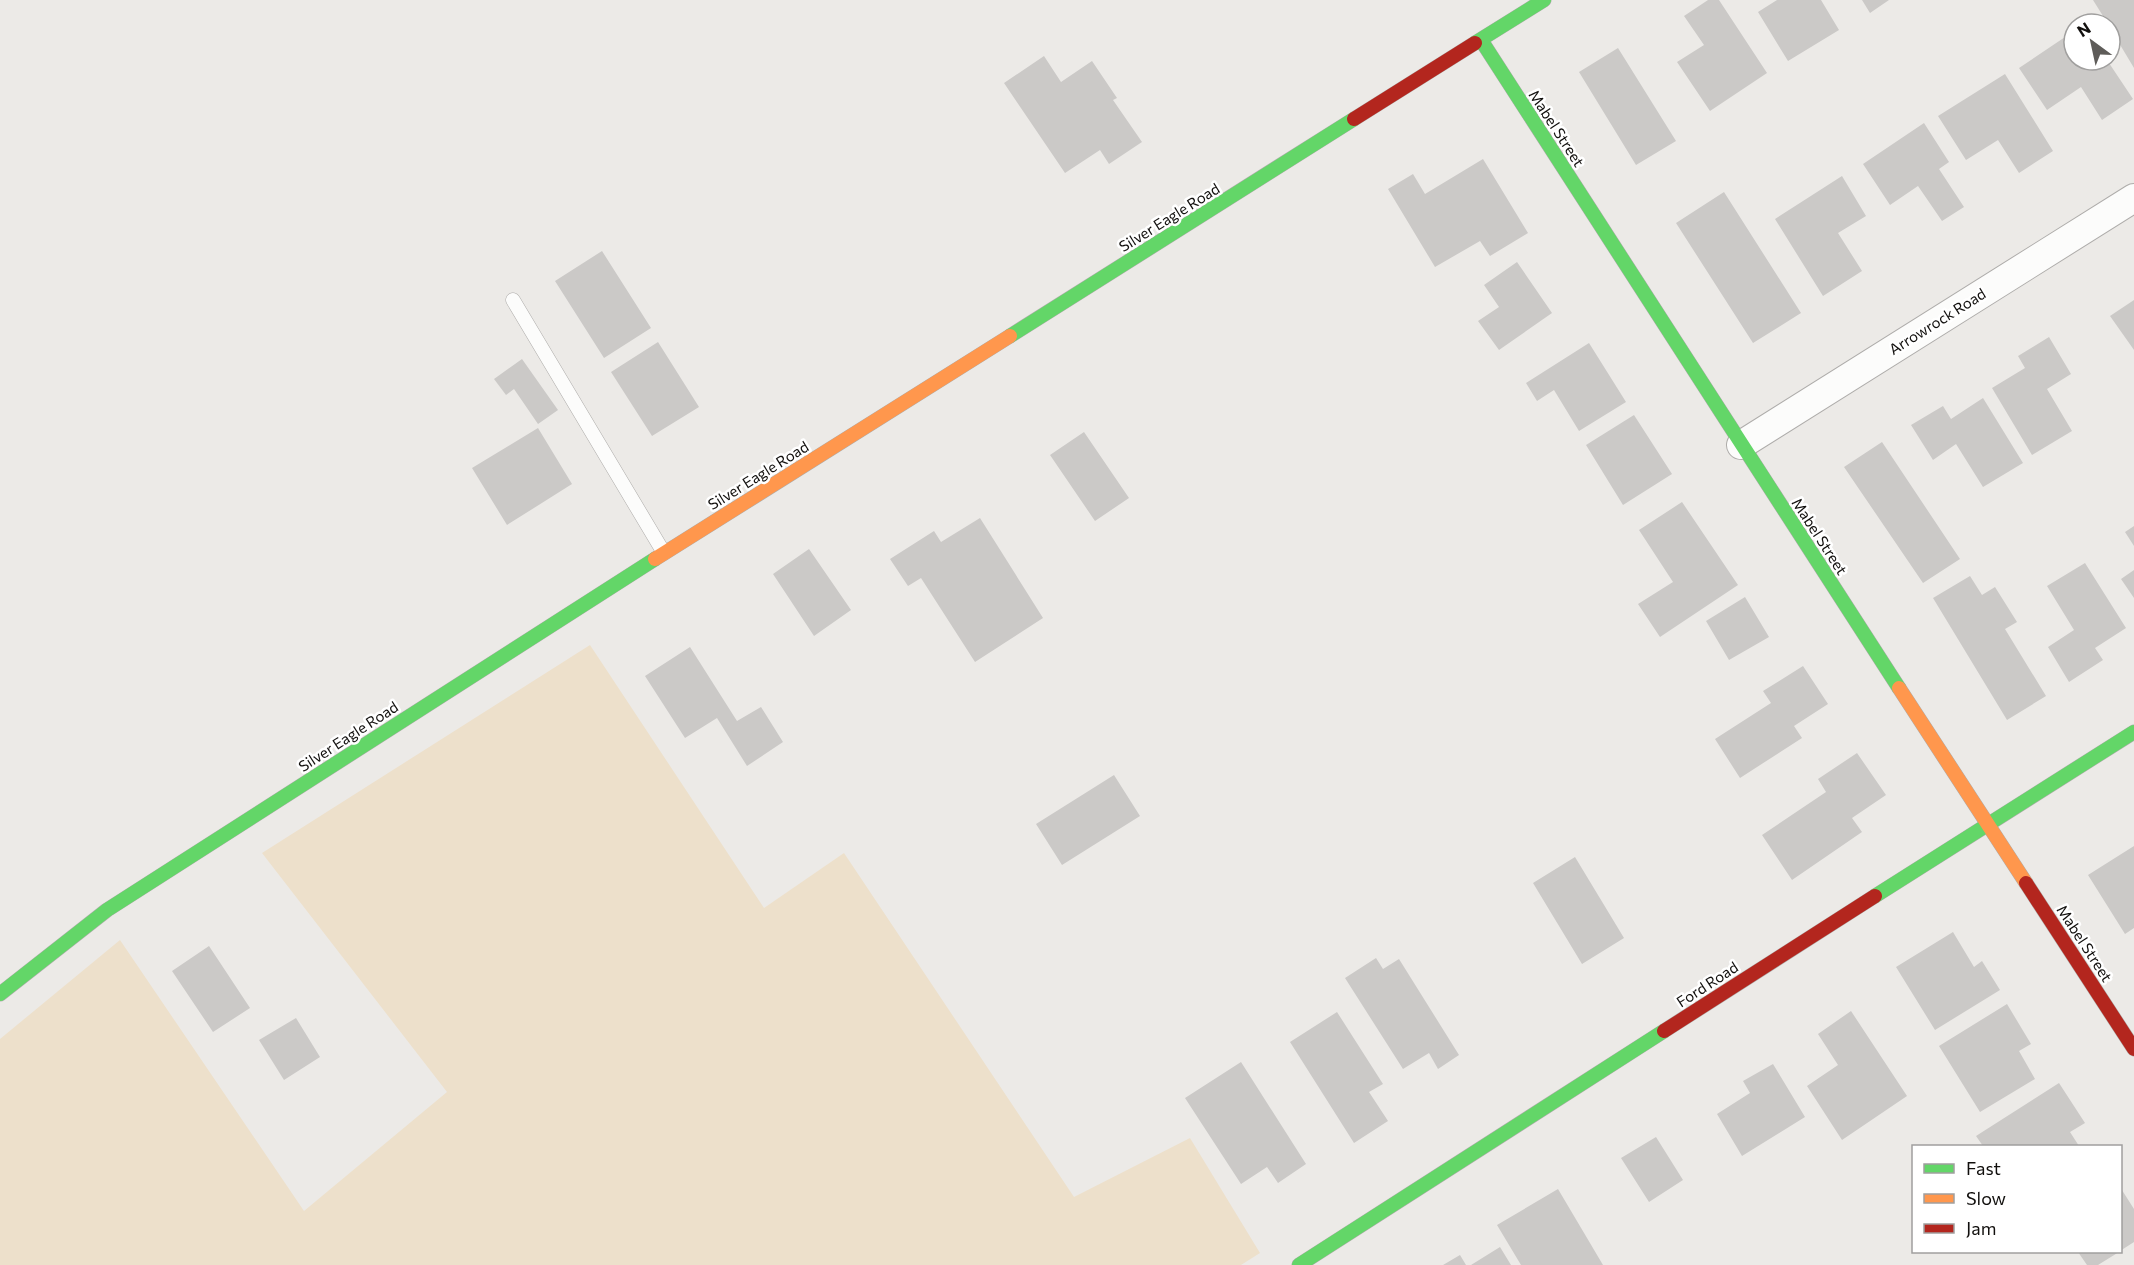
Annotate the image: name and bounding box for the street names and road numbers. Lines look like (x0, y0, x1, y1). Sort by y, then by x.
street label: Mabel Street (1526, 86, 1588, 170)
street label: Silver Eagle Road (1115, 179, 1223, 255)
street label: Arrowrock Road (1885, 284, 1989, 358)
street label: Silver Eagle Road (704, 437, 812, 513)
street label: Mabel Street (1789, 494, 1851, 578)
street label: Silver Eagle Road (295, 697, 401, 775)
street label: Mabel Street (2054, 901, 2116, 985)
street label: Ford Road (1673, 958, 1741, 1010)

